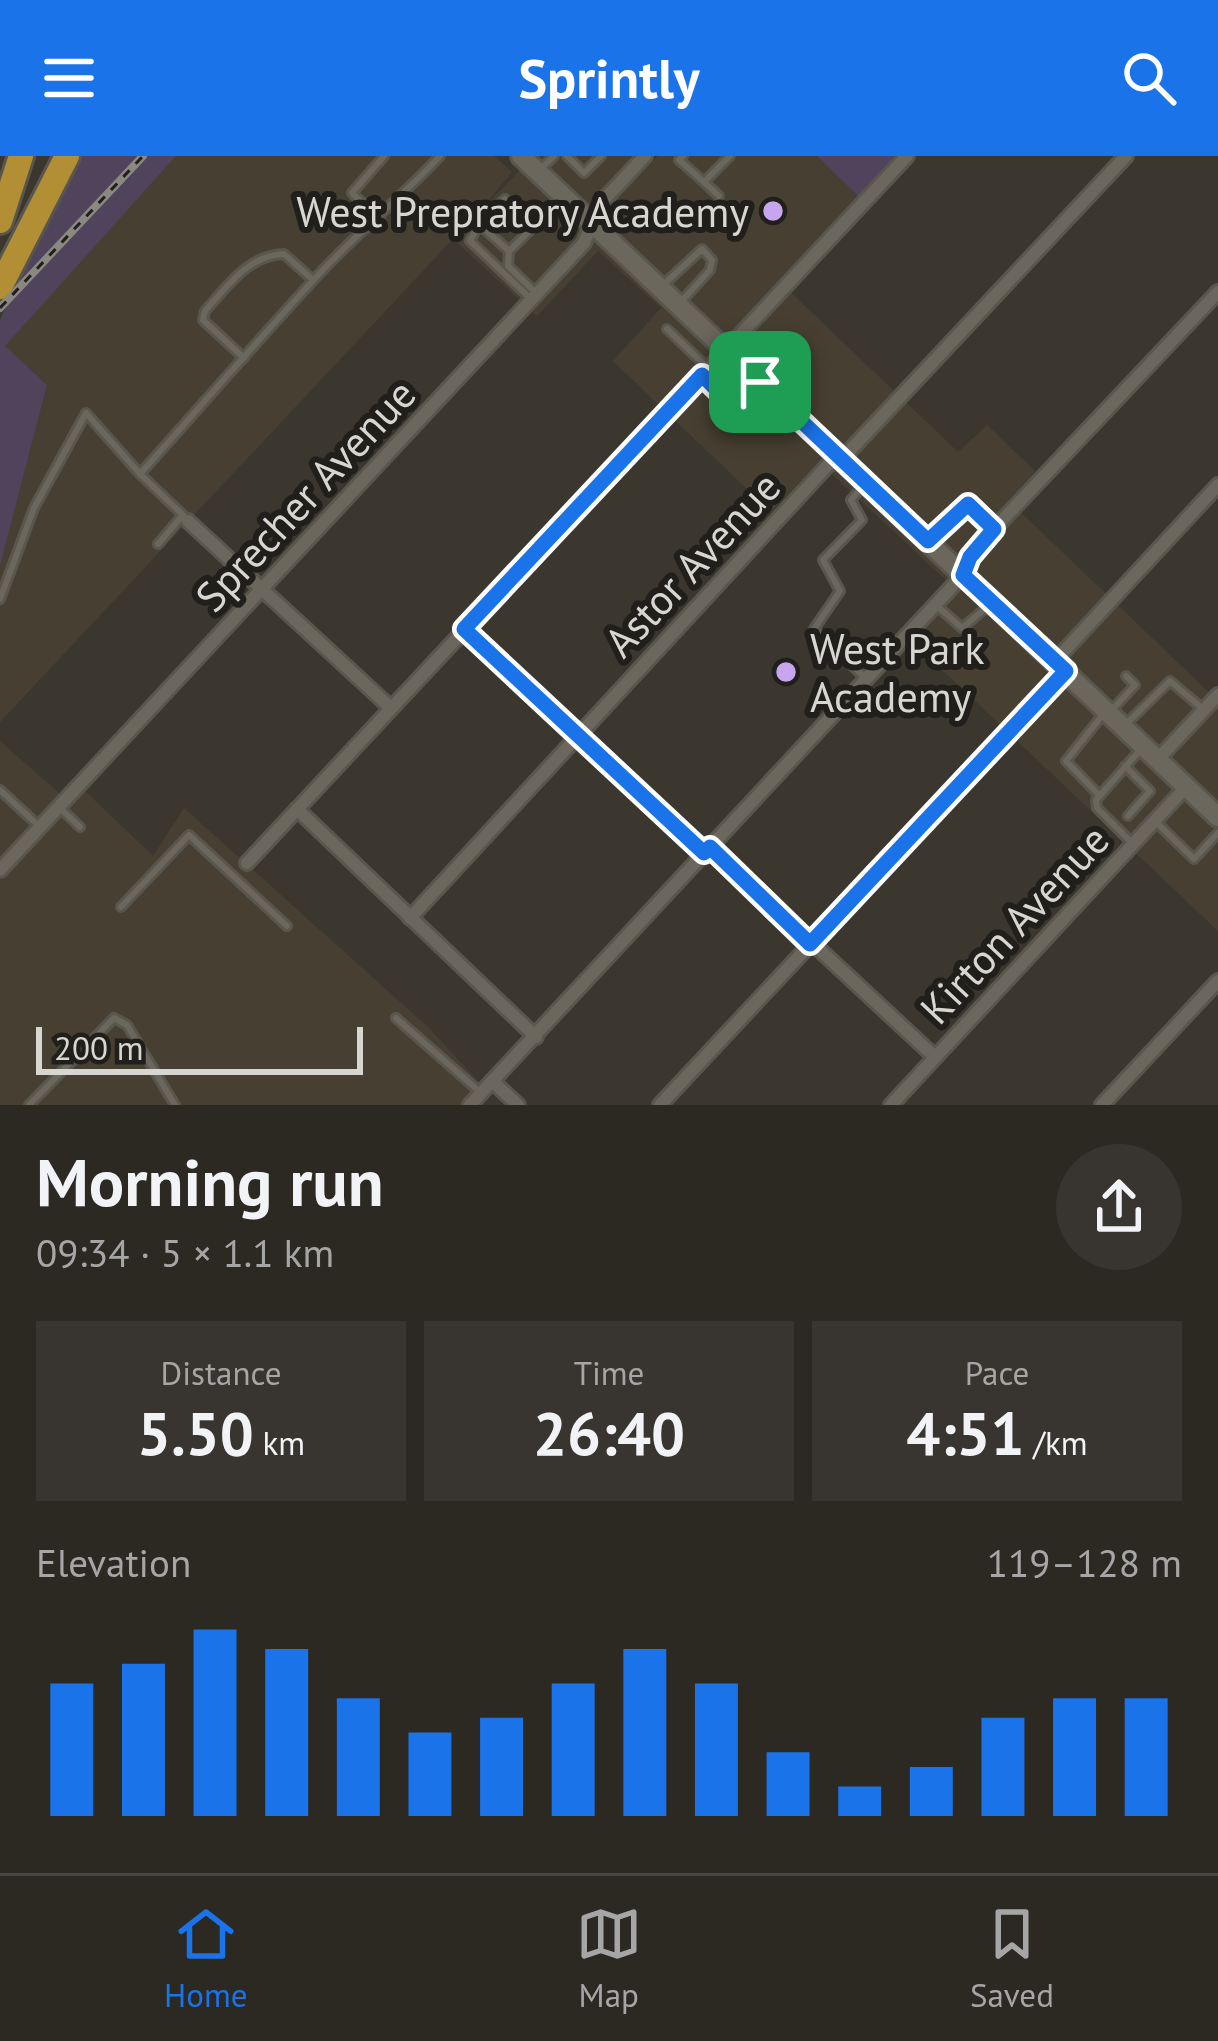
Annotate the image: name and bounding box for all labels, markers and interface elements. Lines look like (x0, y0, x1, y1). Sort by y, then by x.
text: Sprintly (518, 43, 700, 113)
icon: menu (36, 45, 102, 111)
icon: search (1116, 45, 1182, 111)
place label: West Prepratory Academy (296, 184, 749, 239)
marker: West Prepratory Academy (760, 198, 786, 224)
pin (709, 331, 811, 433)
icon: arrive (727, 349, 793, 415)
street label: Sprecher Avenue (183, 367, 427, 623)
street label: Astor Avenue (592, 460, 792, 668)
place label: West Park Academy (810, 621, 985, 724)
marker: West Park Academy (773, 659, 799, 685)
street label: Kirton Avenue (908, 813, 1120, 1035)
scale bar (36, 1021, 363, 1074)
text: 200 m (54, 1026, 144, 1069)
text: Morning run (36, 1139, 384, 1224)
button: share (1056, 1144, 1182, 1270)
text: 09:34 · 5 × 1.1 km (36, 1227, 334, 1278)
text: Distance (161, 1351, 281, 1394)
text: Time (574, 1351, 644, 1394)
text: Pace (965, 1351, 1029, 1394)
text: 5.50 (137, 1394, 254, 1472)
text: 26:40 (533, 1394, 685, 1472)
text: 4:51 (906, 1394, 1025, 1472)
text: km (254, 1421, 305, 1464)
text: /km (1025, 1421, 1088, 1464)
text: Elevation (36, 1537, 191, 1588)
text: 119–128 m (987, 1537, 1182, 1588)
tab: Home (164, 1901, 248, 2016)
tab: Map (576, 1901, 642, 2016)
tab: Saved (970, 1901, 1054, 2016)

